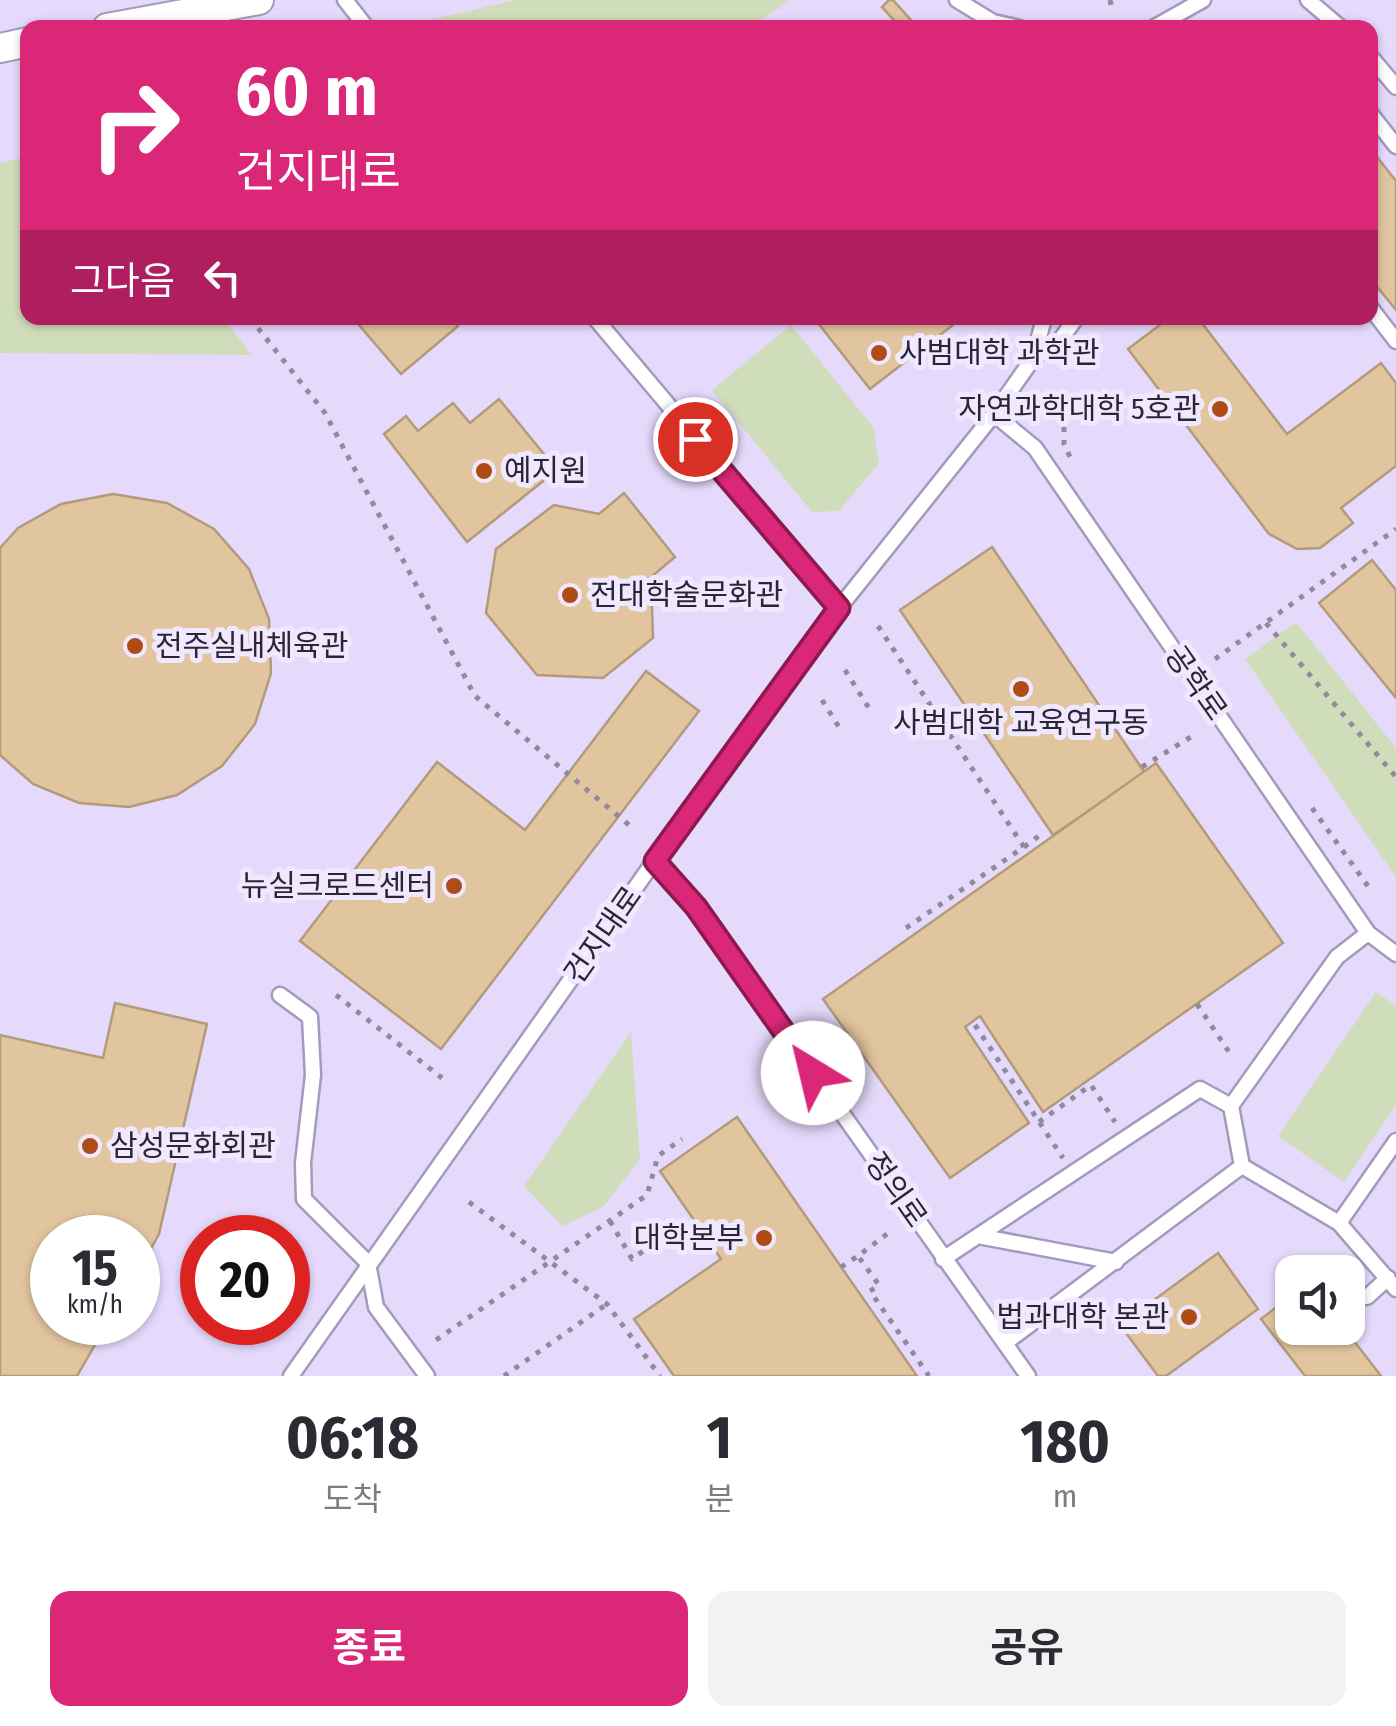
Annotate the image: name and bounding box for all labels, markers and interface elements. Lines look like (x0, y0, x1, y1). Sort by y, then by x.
text: 60 m (235, 50, 378, 134)
icon: right (70, 60, 200, 190)
text: 건지대로 (235, 145, 401, 199)
icon: left (195, 250, 250, 305)
text: 그다음 (70, 258, 175, 304)
place label: 사범대학 과학관 (899, 335, 1099, 371)
marker: 사범대학 과학관 (868, 342, 890, 364)
place label: 자연과학대학 5호관 (958, 391, 1200, 427)
pin (653, 397, 738, 482)
marker: 자연과학대학 5호관 (1209, 398, 1231, 420)
icon: arrive (668, 412, 723, 467)
place label: 예지원 (504, 453, 587, 489)
marker: 예지원 (473, 460, 495, 482)
place label: 전대학술문화관 (590, 577, 783, 613)
marker: 전대학술문화관 (559, 584, 581, 606)
place label: 전주실내체육관 (155, 628, 348, 664)
marker: 전주실내체육관 (124, 635, 146, 657)
street label: 공학로 (1158, 639, 1234, 727)
marker: 사범대학 교육연구동 (1010, 678, 1032, 700)
place label: 사범대학 교육연구동 (893, 705, 1149, 741)
place label: 뉴실크로드센터 (241, 868, 434, 904)
marker: 뉴실크로드센터 (443, 875, 465, 897)
street label: 건지대로 (557, 879, 649, 991)
position arrow (761, 1021, 865, 1125)
place label: 삼성문화회관 (110, 1128, 276, 1164)
marker: 삼성문화회관 (79, 1135, 101, 1157)
street label: 정의로 (858, 1146, 934, 1234)
speed limit sign: 20 (180, 1215, 310, 1345)
place label: 대학본부 (634, 1220, 744, 1256)
marker: 대학본부 (753, 1227, 775, 1249)
text: 15 (72, 1238, 118, 1298)
map controls (1275, 1255, 1365, 1345)
button: sound (1275, 1255, 1365, 1345)
text: km/h (67, 1290, 123, 1320)
place label: 법과대학 본관 (996, 1299, 1169, 1335)
marker: 법과대학 본관 (1178, 1306, 1200, 1328)
text: 06:18 (286, 1402, 419, 1474)
text: 1 (707, 1402, 732, 1474)
text: 180 (1020, 1406, 1110, 1478)
text: m (1053, 1477, 1077, 1515)
text: 도착 (323, 1480, 382, 1518)
text: 분 (705, 1480, 734, 1518)
button: 종료 (50, 1591, 688, 1706)
button: 공유 (708, 1591, 1346, 1706)

